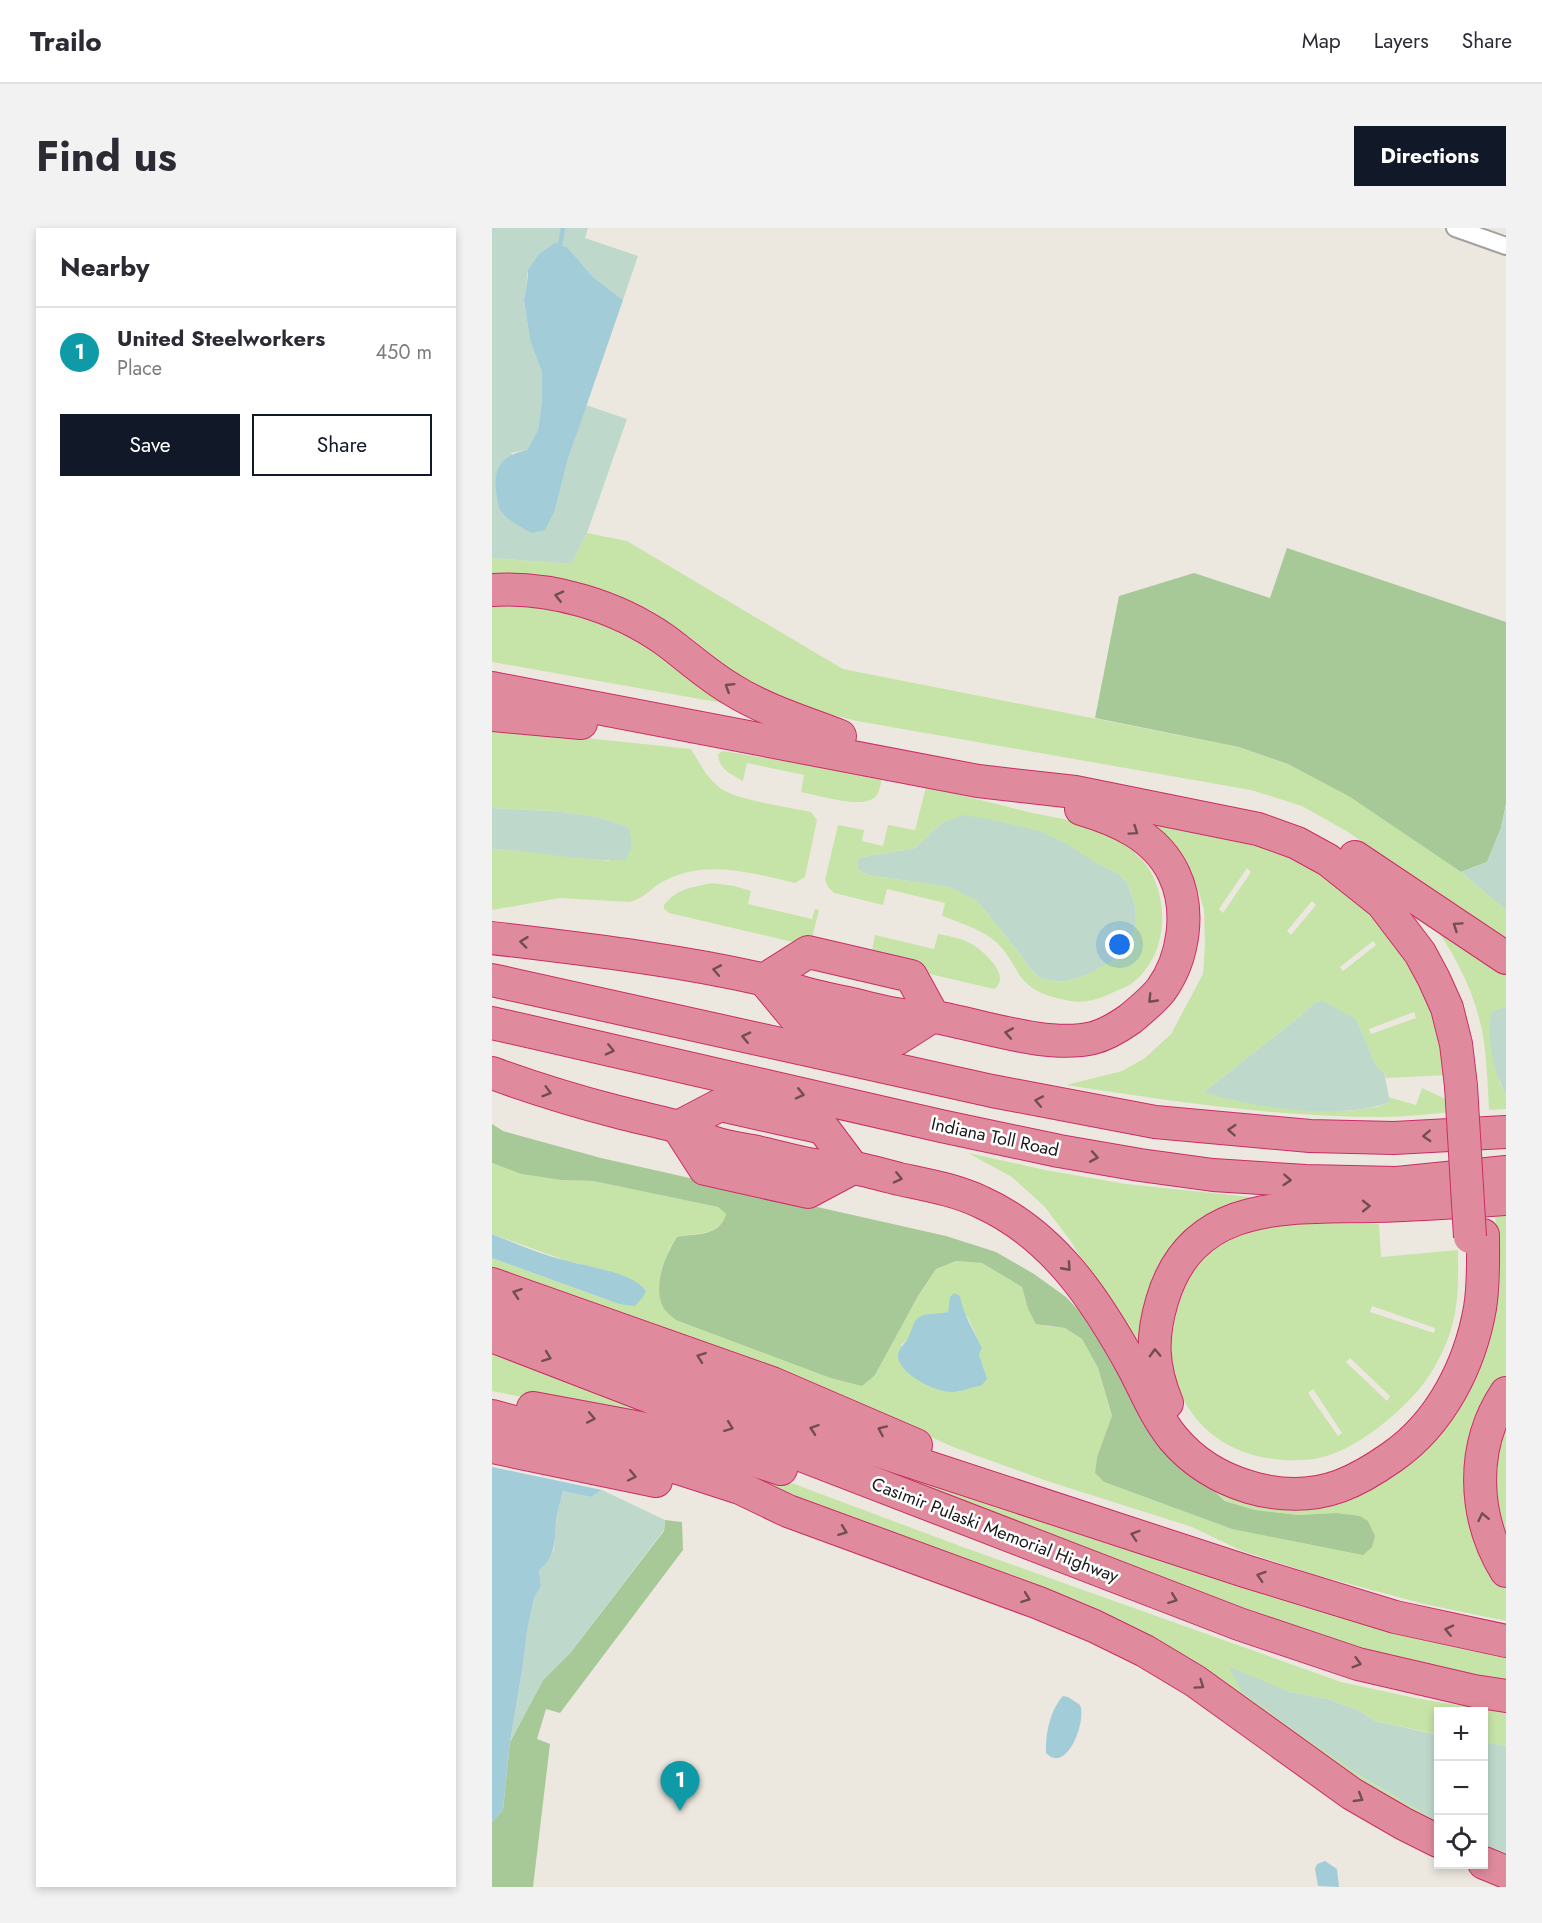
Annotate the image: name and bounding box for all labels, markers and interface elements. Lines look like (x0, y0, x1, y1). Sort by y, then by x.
text: Trailo (30, 21, 102, 62)
text: Map (1302, 26, 1341, 56)
text: Layers (1374, 26, 1429, 56)
text: Share (1462, 26, 1512, 56)
text: Find us (36, 126, 177, 187)
button: Directions (1354, 126, 1506, 186)
text: Nearby (60, 248, 149, 286)
text: United Steelworkers (117, 322, 325, 354)
text: 1 (74, 338, 85, 367)
text: 450 m (375, 338, 432, 367)
text: Place (117, 354, 162, 383)
button: Save (60, 414, 240, 476)
button: Share (252, 414, 432, 476)
one-way arrow (554, 590, 564, 603)
one-way arrow (725, 683, 735, 695)
one-way arrow (1127, 823, 1138, 834)
one-way arrow (1453, 922, 1464, 933)
your location (1105, 930, 1134, 959)
one-way arrow (519, 936, 528, 949)
one-way arrow (712, 964, 722, 977)
one-way arrow (1148, 993, 1159, 1003)
one-way arrow (1005, 1027, 1014, 1039)
one-way arrow (741, 1031, 751, 1044)
one-way arrow (605, 1043, 615, 1056)
one-way arrow (541, 1085, 552, 1097)
one-way arrow (795, 1086, 805, 1099)
one-way arrow (1035, 1095, 1045, 1108)
street label: Indiana Toll Road (929, 1111, 1061, 1163)
one-way arrow (1227, 1124, 1236, 1137)
one-way arrow (1422, 1130, 1431, 1143)
one-way arrow (1088, 1150, 1098, 1163)
one-way arrow (893, 1171, 903, 1184)
one-way arrow (1283, 1173, 1292, 1186)
one-way arrow (1362, 1200, 1371, 1212)
one-way arrow (1060, 1260, 1071, 1271)
one-way arrow (512, 1287, 523, 1300)
one-way arrow (1149, 1348, 1161, 1357)
one-way arrow (541, 1349, 551, 1362)
one-way arrow (696, 1352, 707, 1364)
one-way arrow (586, 1412, 596, 1424)
one-way arrow (722, 1420, 733, 1432)
one-way arrow (809, 1424, 820, 1437)
one-way arrow (878, 1425, 889, 1437)
one-way arrow (626, 1468, 636, 1481)
street label: Casimir Pulaski Memorial Highway (868, 1471, 1122, 1589)
one-way arrow (1478, 1512, 1491, 1522)
one-way arrow (837, 1523, 848, 1536)
one-way arrow (1130, 1530, 1141, 1542)
one-way arrow (1256, 1571, 1267, 1583)
one-way arrow (1020, 1591, 1031, 1604)
one-way arrow (1167, 1592, 1178, 1604)
one-way arrow (1444, 1624, 1454, 1637)
one-way arrow (1352, 1656, 1362, 1669)
one-way arrow (1194, 1678, 1205, 1689)
map controls (1434, 1707, 1488, 1869)
button: + (1434, 1707, 1488, 1761)
button: − (1434, 1761, 1488, 1815)
pin: 1 (660, 1762, 699, 1811)
one-way arrow (1353, 1790, 1363, 1802)
button: locate (1434, 1815, 1488, 1869)

